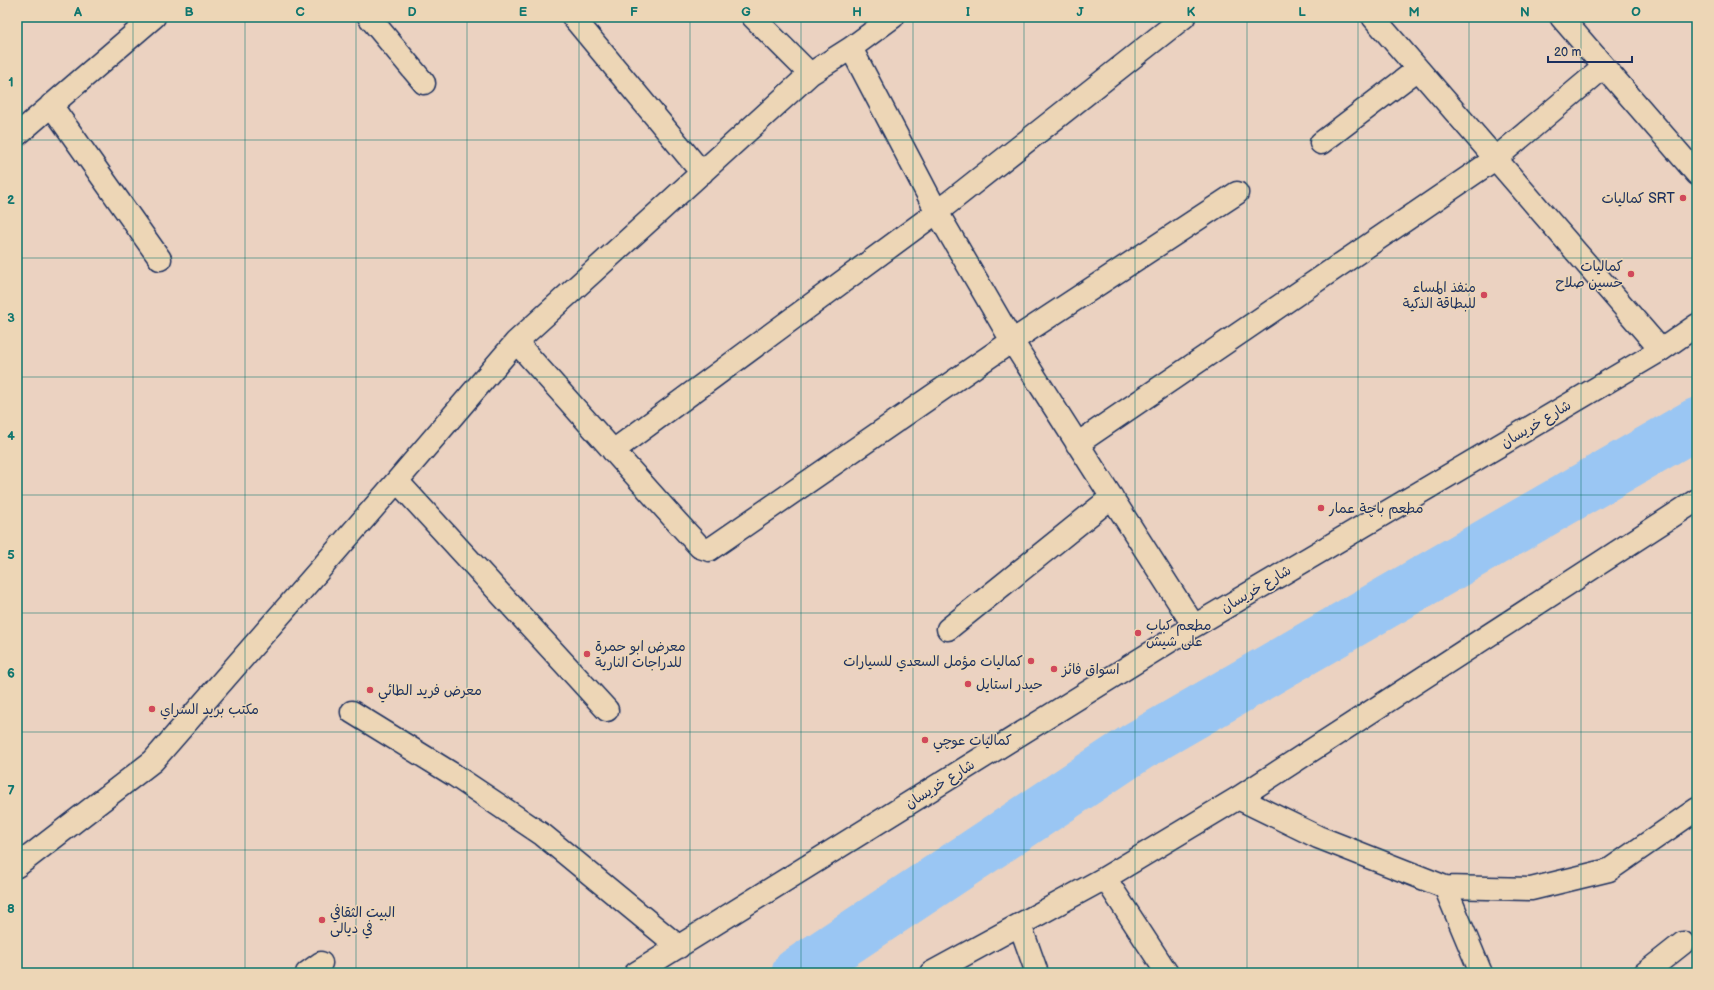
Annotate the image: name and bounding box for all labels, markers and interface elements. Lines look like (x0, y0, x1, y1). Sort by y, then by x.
text: A (73, 4, 82, 20)
text: B (184, 4, 194, 20)
text: C (295, 4, 305, 20)
text: D (407, 4, 417, 20)
text: E (519, 4, 528, 20)
text: F (630, 4, 638, 20)
text: G (741, 4, 751, 20)
text: H (852, 4, 862, 20)
text: I (966, 4, 970, 20)
text: J (1076, 4, 1084, 20)
text: K (1187, 4, 1196, 20)
text: L (1298, 4, 1306, 20)
text: M (1408, 4, 1420, 20)
text: N (1520, 4, 1530, 20)
text: O (1631, 4, 1641, 20)
scale bar (1548, 38, 1632, 64)
text: 20 m (1554, 45, 1581, 60)
text: 1 (8, 74, 14, 90)
place label: كماليات SRT (1602, 190, 1676, 207)
text: 2 (7, 192, 15, 208)
marker: كماليات SRT (1678, 193, 1688, 203)
place label: كماليات حسين صلاح (1555, 258, 1623, 292)
marker: كماليات حسين صلاح (1626, 269, 1636, 279)
place label: منفذ المساء للبطاقة الذكية (1403, 279, 1476, 312)
marker: منفذ المساء للبطاقة الذكية (1479, 290, 1489, 300)
text: 3 (7, 310, 15, 326)
street label: شارع خريسان (1498, 396, 1575, 452)
text: 4 (7, 428, 15, 444)
place label: مطعم باچة عمار (1328, 500, 1424, 519)
marker: مطعم باچة عمار (1316, 503, 1326, 513)
text: 5 (7, 547, 15, 563)
street label: شارع خريسان (1218, 561, 1295, 617)
place label: مطعم كباب على شيش (1146, 617, 1212, 650)
marker: مطعم كباب على شيش (1133, 628, 1143, 638)
place label: معرض ابو حمرة للدراجات النارية (595, 638, 686, 671)
marker: معرض ابو حمرة للدراجات النارية (582, 649, 592, 659)
place label: كماليات مؤمل السعدي للسيارات (843, 653, 1023, 672)
marker: كماليات مؤمل السعدي للسيارات (1026, 656, 1036, 666)
place label: اسواق فائز (1061, 661, 1120, 678)
marker: اسواق فائز (1049, 664, 1059, 674)
text: 6 (7, 665, 15, 681)
place label: حيدر استايل (976, 676, 1043, 693)
marker: حيدر استايل (963, 679, 973, 689)
place label: معرض فريد الطائي (378, 682, 482, 703)
marker: معرض فريد الطائي (365, 685, 375, 695)
place label: مكتب بريد السراي (160, 701, 259, 720)
marker: مكتب بريد السراي (147, 704, 157, 714)
place label: كماليات عوچي (933, 732, 1012, 753)
marker: كماليات عوچي (920, 735, 930, 745)
street label: شارع خريسان (902, 756, 978, 813)
text: 7 (7, 783, 15, 799)
text: 8 (7, 901, 15, 917)
place label: البيت الثقافي في ديالى (330, 904, 395, 939)
marker: البيت الثقافي في ديالى (317, 915, 327, 925)

